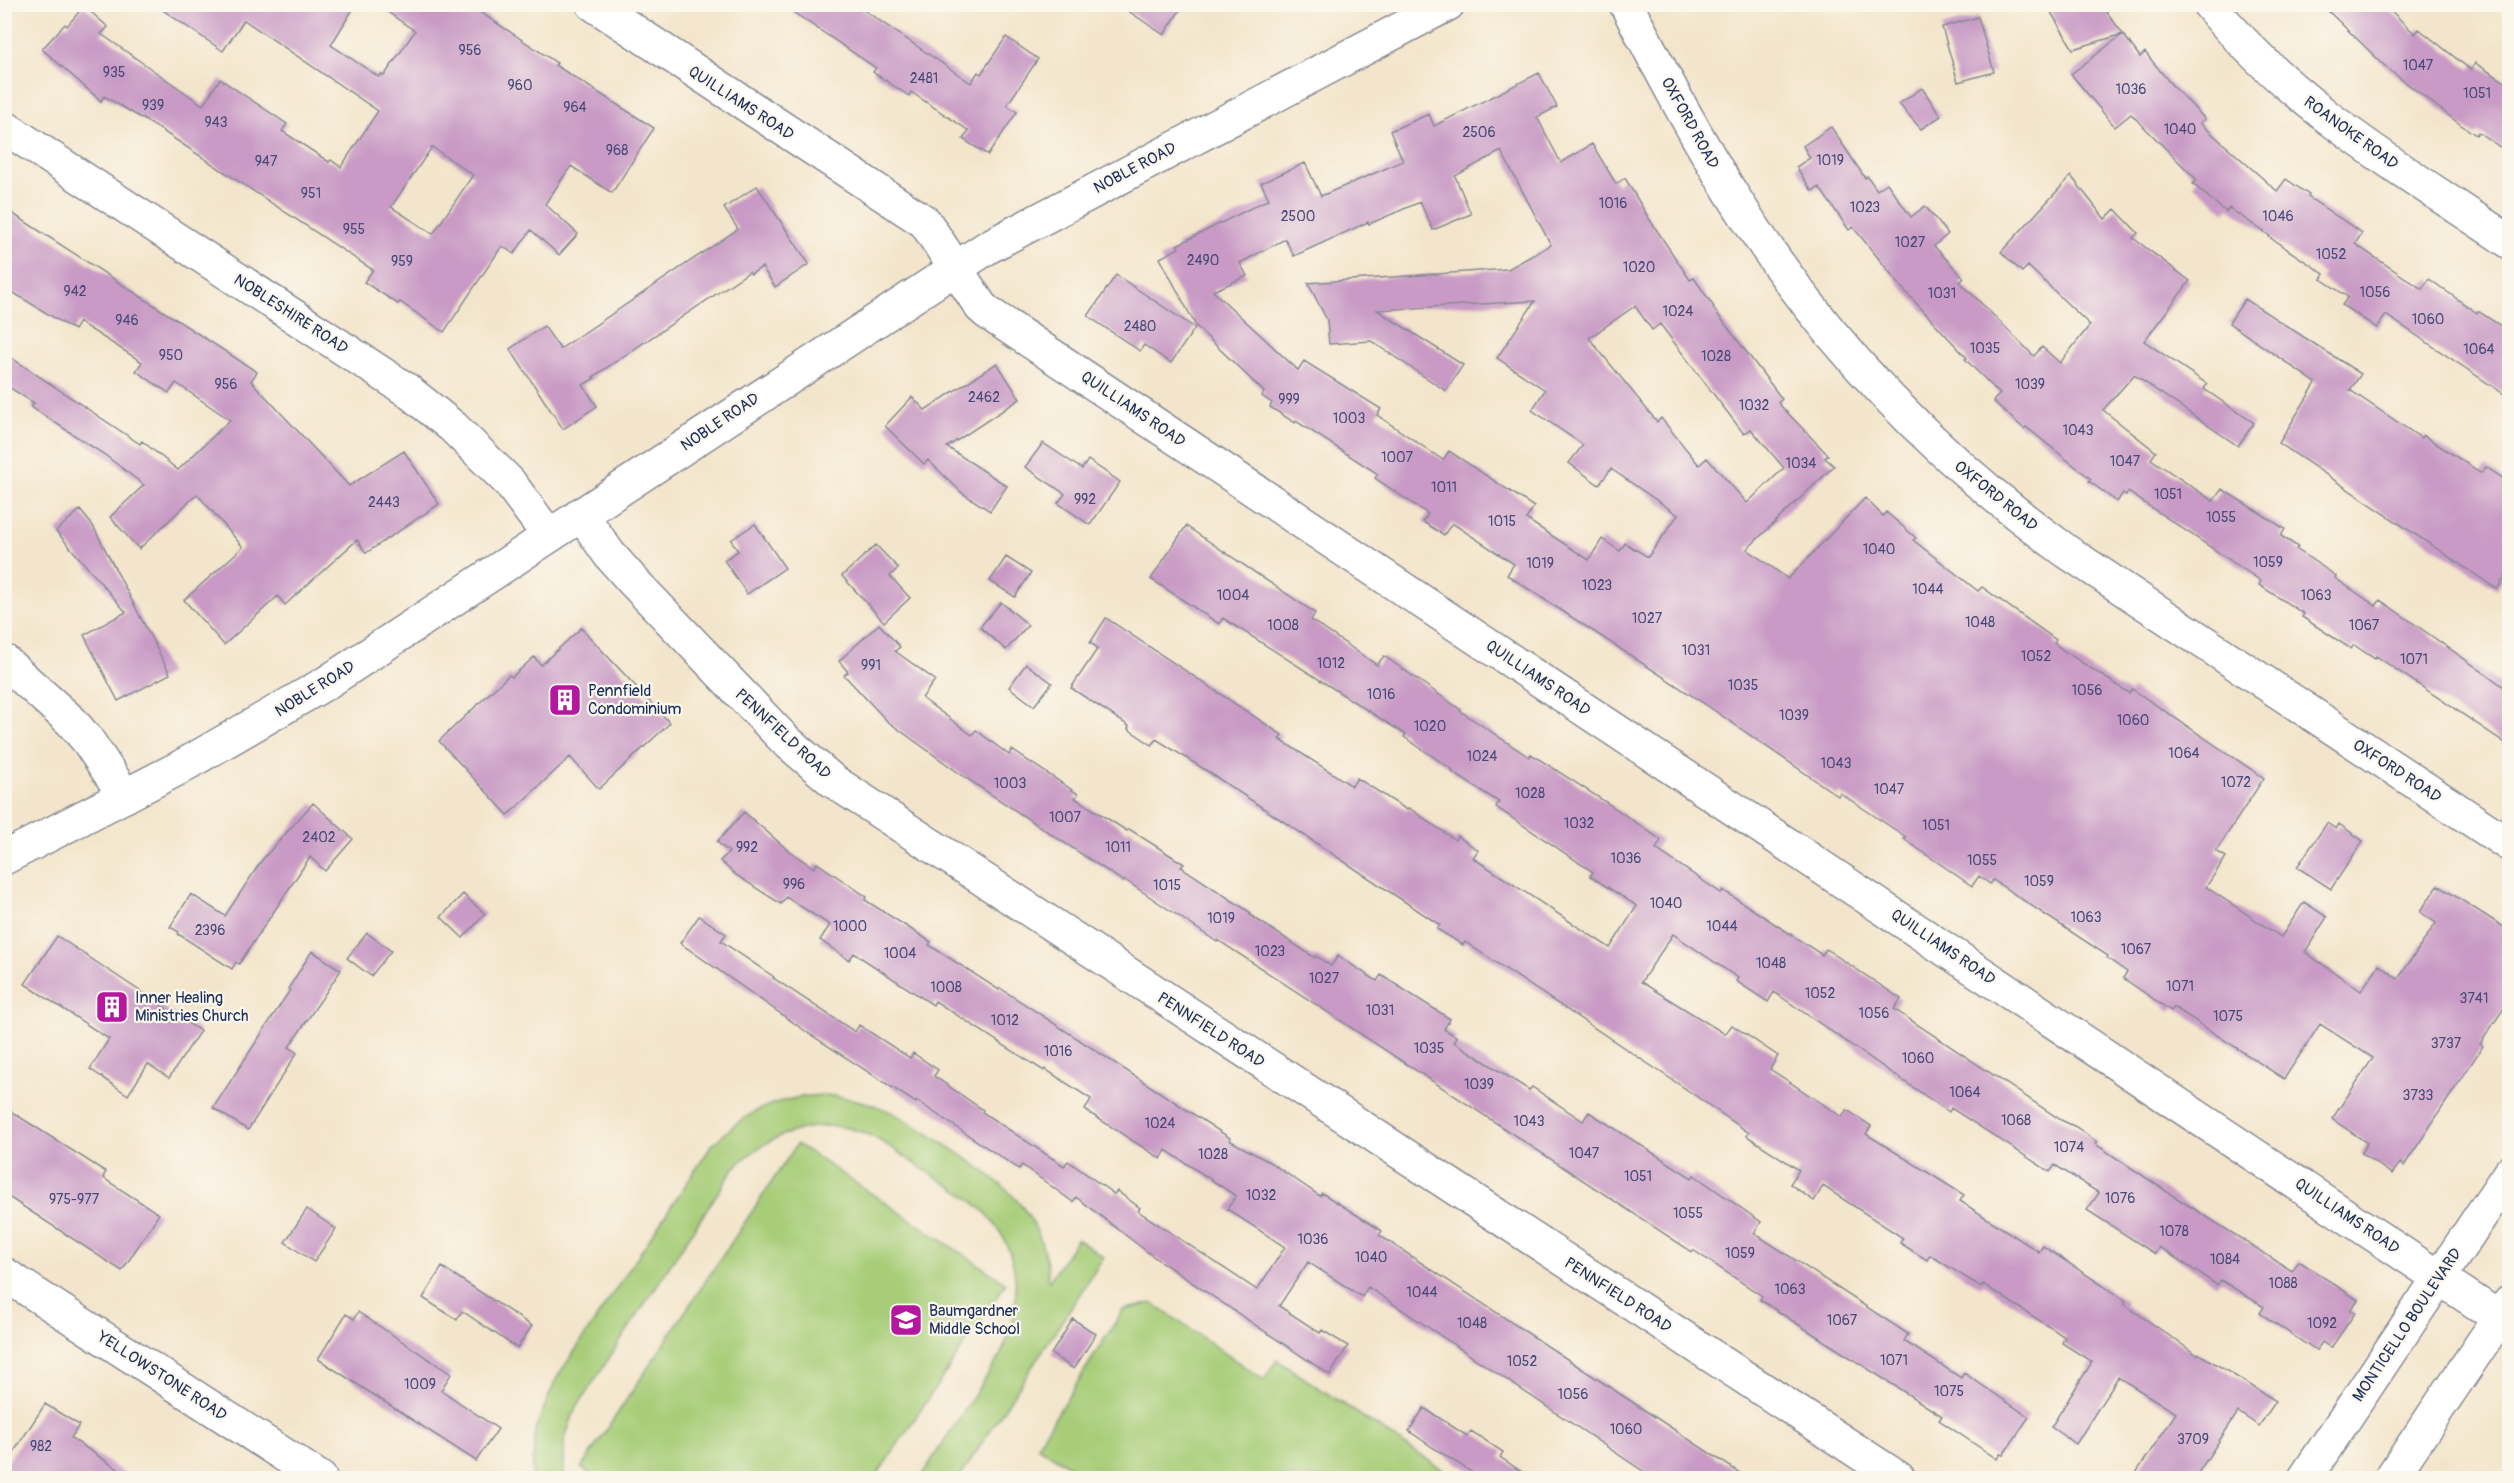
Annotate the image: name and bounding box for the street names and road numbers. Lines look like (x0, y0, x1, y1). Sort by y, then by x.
street label: QUILLIAMS ROAD (684, 61, 798, 145)
street label: OXFORD ROAD (1657, 74, 1723, 172)
street label: ROANOKE ROAD (2300, 92, 2402, 174)
street label: NOBLE ROAD (1090, 138, 1180, 198)
street label: NOBLESHIRE ROAD (230, 270, 352, 358)
street label: QUILLIAMS ROAD (1077, 367, 1189, 451)
street label: NOBLE ROAD (677, 388, 763, 456)
street label: OXFORD ROAD (1950, 456, 2042, 536)
street label: QUILLIAMS ROAD (1482, 636, 1594, 720)
street label: NOBLE ROAD (271, 656, 359, 722)
street label: PENNFIELD ROAD (731, 684, 835, 784)
street label: OXFORD ROAD (2349, 735, 2445, 807)
street label: QUILLIAMS ROAD (1887, 905, 1999, 989)
street label: PENNFIELD ROAD (1154, 988, 1268, 1072)
street label: QUILLIAMS ROAD (2291, 1174, 2403, 1258)
street label: MONTICELLO BOULEVARD (2348, 1244, 2466, 1406)
street label: PENNFIELD ROAD (1561, 1253, 1675, 1337)
street label: YELLOWSTONE ROAD (93, 1326, 230, 1425)

